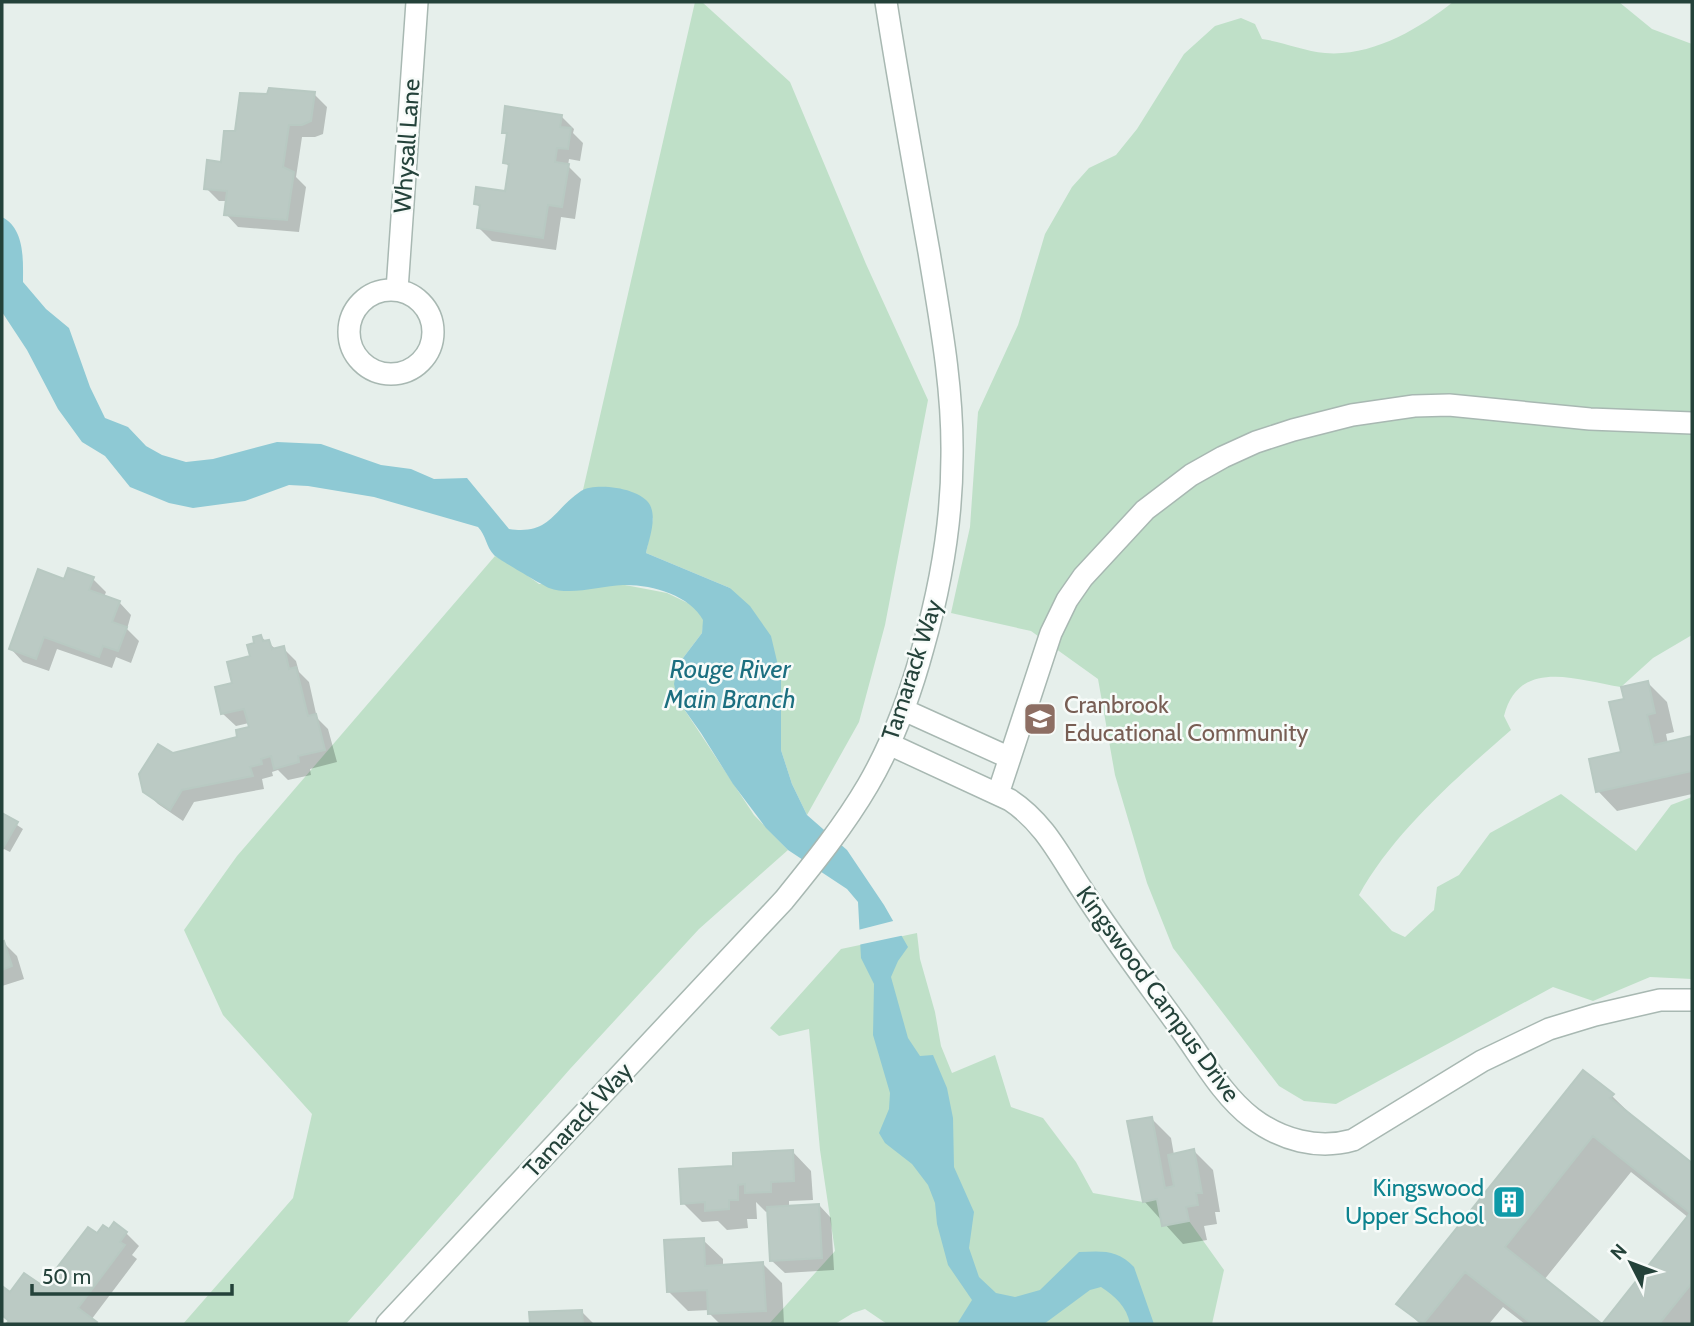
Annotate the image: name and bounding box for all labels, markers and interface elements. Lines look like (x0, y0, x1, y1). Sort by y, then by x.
street label: Whysall Lane (387, 78, 426, 214)
street label: Tamarack Way (875, 596, 948, 744)
water label: Rouge River Main Branch (663, 653, 796, 715)
place label: Cranbrook Educational Community (1064, 690, 1308, 747)
school or university icon: Cranbrook Educational Community (1021, 700, 1059, 738)
street label: Kingswood Campus Drive (1070, 880, 1246, 1107)
street label: Tamarack Way (517, 1056, 638, 1183)
place label: Kingswood Upper School (1345, 1173, 1484, 1230)
building icon: Kingswood Upper School (1490, 1183, 1528, 1221)
north arrow (1596, 1228, 1666, 1298)
text: N (1606, 1239, 1632, 1265)
scale bar (32, 1252, 231, 1296)
text: 50 m (42, 1264, 91, 1289)

